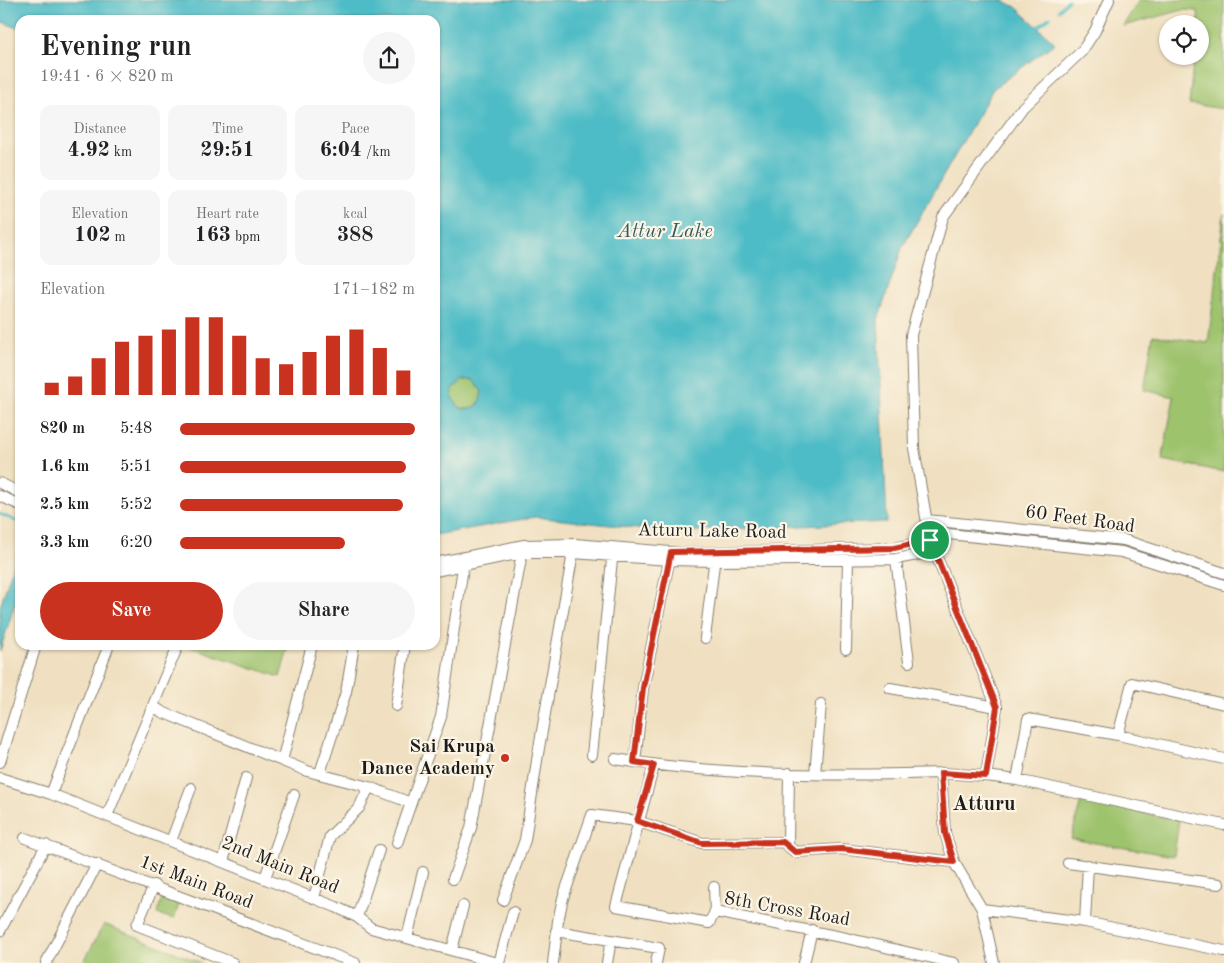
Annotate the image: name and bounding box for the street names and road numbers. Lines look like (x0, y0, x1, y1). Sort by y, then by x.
street label: 60 Feet Road (1024, 503, 1136, 537)
street label: Atturu Lake Road (637, 521, 787, 543)
street label: 2nd Main Road (219, 834, 342, 898)
street label: 1st Main Road (137, 853, 255, 913)
street label: 8th Cross Road (723, 890, 851, 930)

